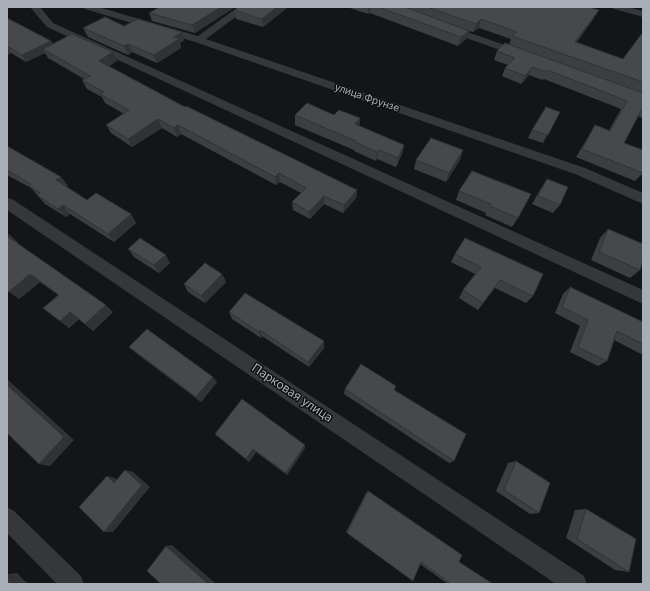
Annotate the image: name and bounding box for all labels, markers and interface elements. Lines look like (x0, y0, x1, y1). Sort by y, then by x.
street label: улица Фрунзе (333, 81, 401, 115)
street label: Парковая улица (249, 361, 335, 425)

